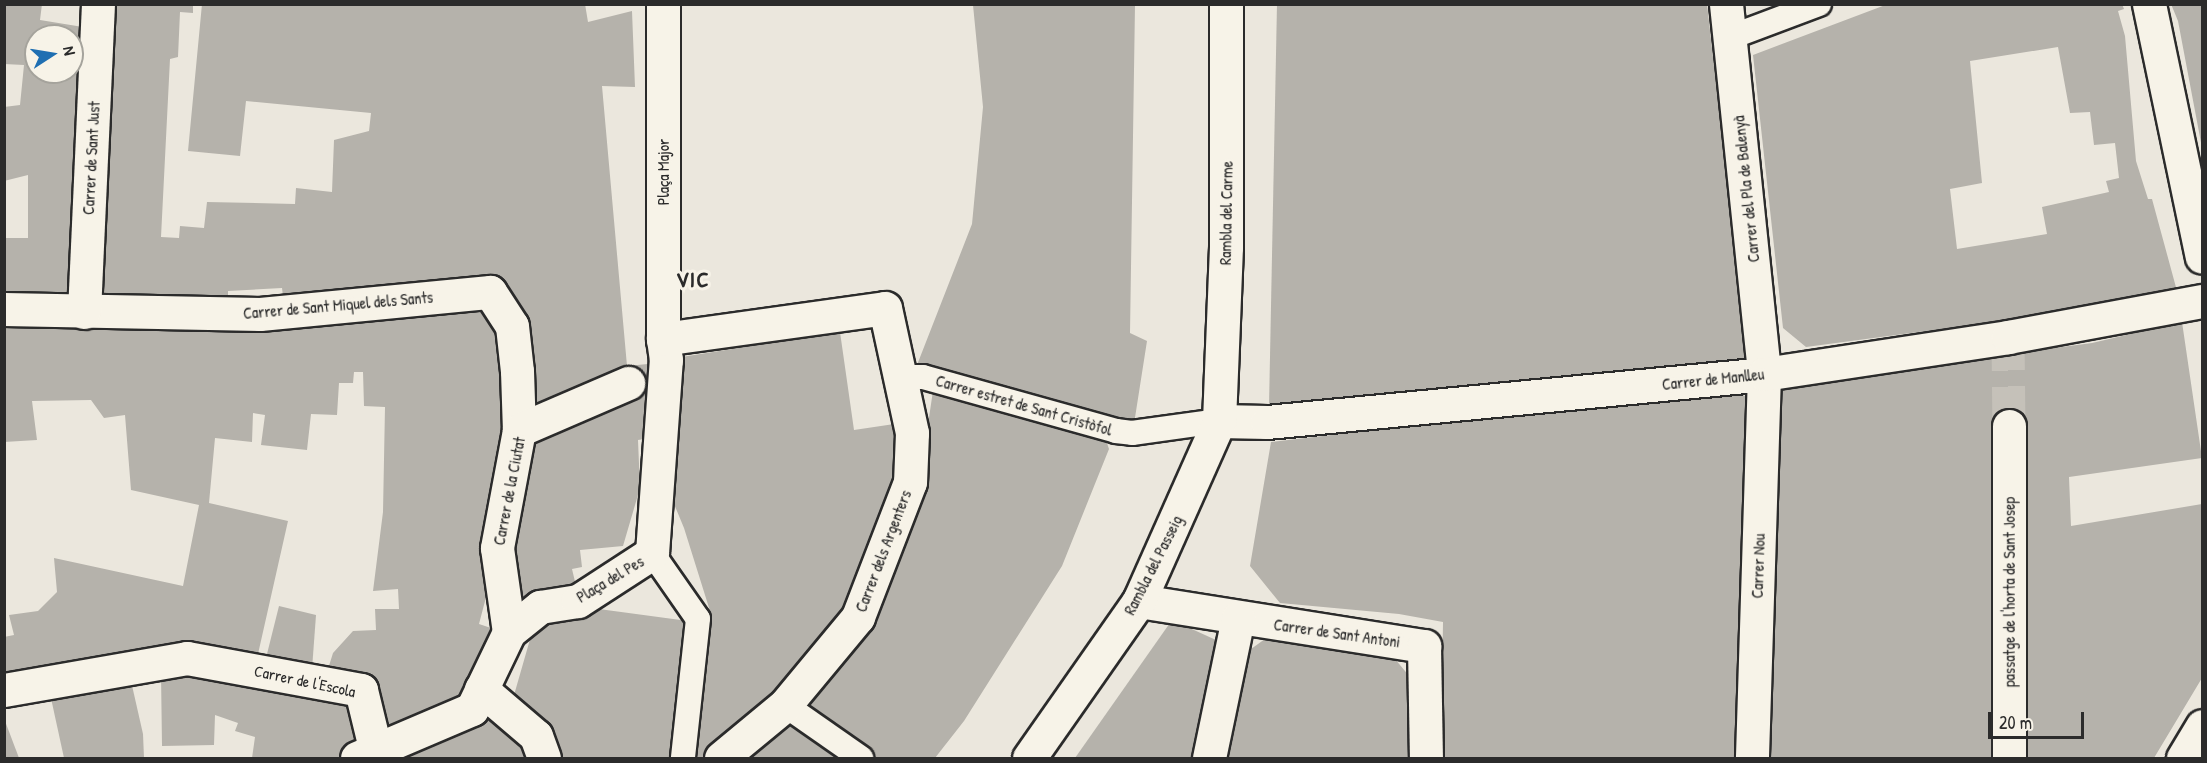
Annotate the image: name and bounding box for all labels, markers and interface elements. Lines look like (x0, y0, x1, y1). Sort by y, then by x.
north arrow (24, 24, 84, 84)
text: N (58, 44, 81, 57)
street label: Carrer de Sant Just (78, 101, 104, 215)
street label: Carrer del Pla de Balenyà (1729, 115, 1763, 263)
street label: Plaça Major (653, 139, 673, 205)
street label: Rambla del Carme (1215, 161, 1237, 265)
district label: VIC (676, 267, 710, 293)
street label: Carrer de Sant Miquel dels Sants (242, 287, 434, 323)
street label: Carrer de Manlleu (1661, 364, 1765, 394)
street label: Carrer estret de Sant Cristòfol (934, 371, 1114, 439)
street label: Carrer de la Ciutat (489, 435, 529, 547)
street label: Carrer dels Argenters (851, 487, 915, 615)
street label: passatge de l'horta de Sant Josep (1999, 497, 2019, 687)
street label: Rambla del Passeig (1120, 512, 1186, 618)
street label: Carrer Nou (1747, 533, 1769, 599)
street label: Plaça del Pes (573, 551, 647, 607)
street label: Carrer de Sant Antoni (1272, 615, 1402, 651)
street label: Carrer de l'Escola (253, 661, 357, 701)
scale bar (1991, 700, 2087, 738)
text: 20 m (1999, 710, 2032, 735)

